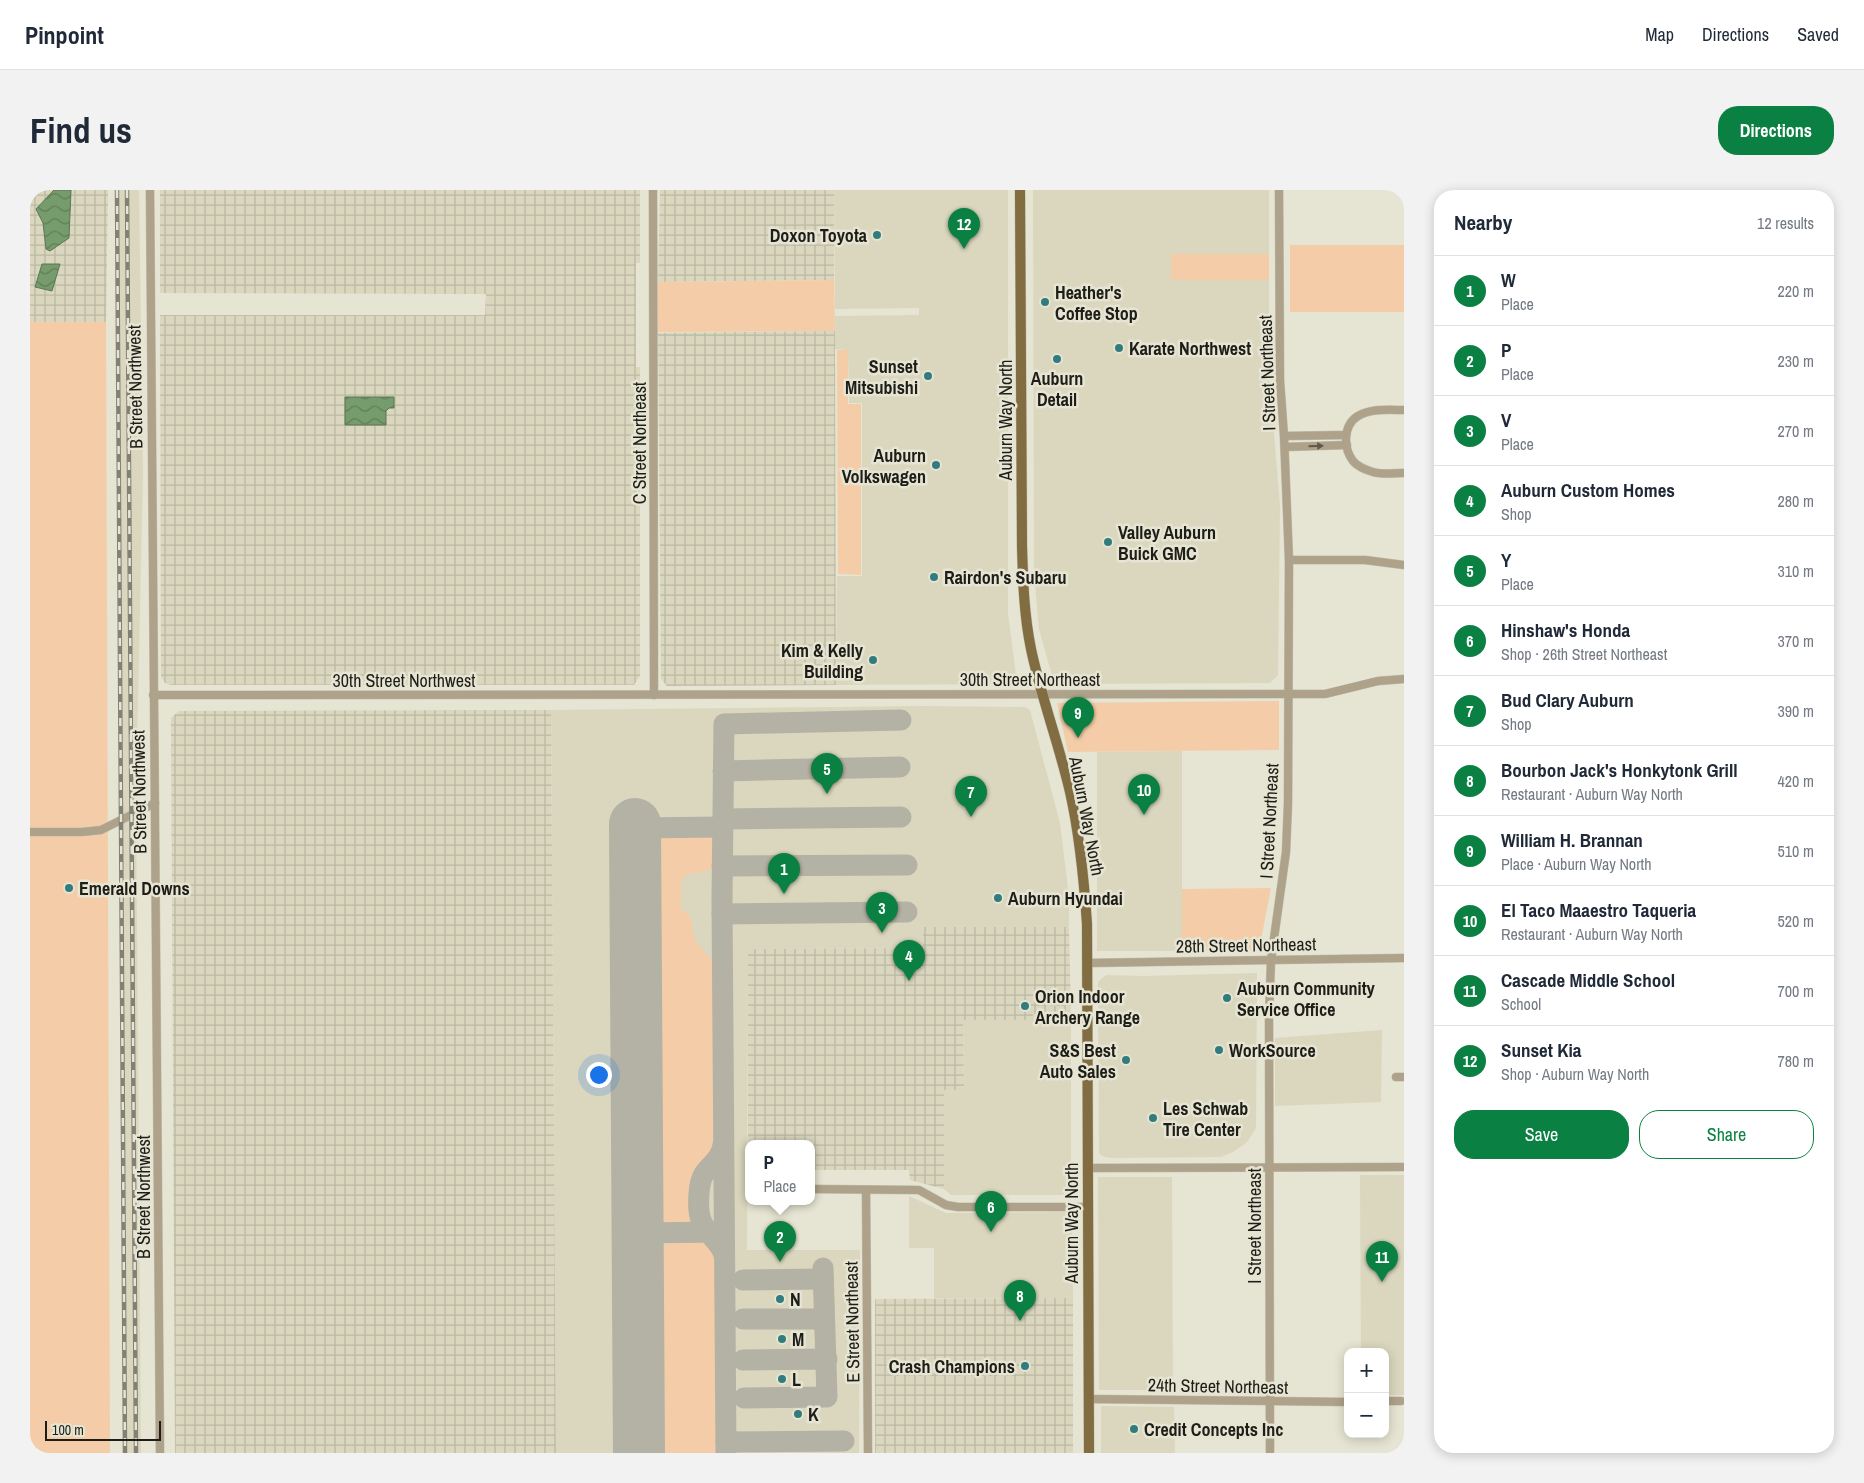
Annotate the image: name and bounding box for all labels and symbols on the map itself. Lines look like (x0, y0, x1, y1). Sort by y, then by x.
pin: 12 (948, 208, 980, 249)
place label: Doxon Toyota (770, 223, 868, 248)
marker: Doxon Toyota (871, 229, 883, 241)
place label: Heather's Coffee Stop (1055, 280, 1138, 326)
marker: Heather's Coffee Stop (1039, 296, 1051, 308)
street label: I Street Northeast (1252, 315, 1282, 431)
street label: B Street Northwest (121, 325, 149, 449)
place label: Karate Northwest (1129, 336, 1251, 361)
marker: Karate Northwest (1113, 342, 1125, 354)
marker: Auburn Detail (1051, 353, 1063, 365)
place label: Sunset Mitsubishi (845, 354, 918, 400)
street label: Auburn Way North (993, 360, 1018, 481)
place label: Auburn Detail (1031, 366, 1083, 412)
marker: Sunset Mitsubishi (922, 370, 934, 382)
street label: C Street Northeast (627, 382, 652, 504)
one-way arrow (1308, 442, 1324, 450)
place label: Auburn Volkswagen (842, 443, 926, 489)
marker: Auburn Volkswagen (930, 459, 942, 471)
place label: Valley Auburn Buick GMC (1118, 520, 1216, 566)
marker: Valley Auburn Buick GMC (1102, 536, 1114, 548)
place label: Rairdon's Subaru (944, 565, 1066, 590)
marker: Rairdon's Subaru (928, 571, 940, 583)
place label: Kim & Kelly Building (781, 638, 864, 684)
marker: Kim & Kelly Building (867, 654, 879, 666)
street label: 30th Street Northeast (960, 667, 1100, 692)
street label: 30th Street Northwest (333, 668, 475, 693)
pin: 9 (1062, 697, 1094, 738)
street label: B Street Northwest (125, 730, 153, 854)
pin: 5 (811, 753, 843, 794)
street label: Auburn Way North (1063, 753, 1111, 878)
street label: I Street Northeast (1253, 763, 1285, 879)
pin: 10 (1128, 774, 1160, 815)
pin: 7 (955, 776, 987, 817)
pin: 1 (768, 853, 800, 894)
place label: Emerald Downs (79, 876, 190, 901)
marker: Emerald Downs (63, 882, 75, 894)
place label: Auburn Hyundai (1008, 886, 1123, 911)
pin: 3 (866, 892, 898, 933)
marker: Auburn Hyundai (992, 892, 1004, 904)
street label: 28th Street Northeast (1176, 931, 1316, 959)
pin: 4 (893, 940, 925, 981)
place label: Auburn Community Service Office (1237, 976, 1376, 1022)
place label: Orion Indoor Archery Range (1035, 984, 1140, 1030)
marker: Auburn Community Service Office (1221, 992, 1233, 1004)
marker: Orion Indoor Archery Range (1019, 1000, 1031, 1012)
place label: S&S Best Auto Sales (1040, 1038, 1116, 1084)
place label: WorkSource (1229, 1038, 1316, 1063)
marker: WorkSource (1213, 1044, 1225, 1056)
marker: S&S Best Auto Sales (1120, 1054, 1132, 1066)
your location (586, 1062, 612, 1088)
place label: Les Schwab Tire Center (1163, 1096, 1248, 1142)
marker: Les Schwab Tire Center (1147, 1112, 1159, 1124)
street label: B Street Northwest (131, 1135, 156, 1259)
street label: Auburn Way North (1059, 1163, 1084, 1284)
street label: I Street Northeast (1242, 1168, 1267, 1284)
pin: 6 (975, 1191, 1007, 1232)
pin: 2 (764, 1221, 796, 1262)
pin: 11 (1366, 1241, 1398, 1282)
street label: E Street Northeast (838, 1261, 866, 1383)
pin: 8 (1004, 1280, 1036, 1321)
place label: N (790, 1287, 801, 1312)
marker: N (774, 1293, 786, 1305)
place label: M (792, 1327, 804, 1352)
marker: M (776, 1333, 788, 1345)
place label: Crash Champions (889, 1354, 1015, 1379)
marker: Crash Champions (1019, 1360, 1031, 1372)
place label: L (792, 1367, 801, 1392)
street label: 24th Street Northeast (1148, 1372, 1288, 1400)
marker: L (776, 1373, 788, 1385)
place label: K (808, 1402, 819, 1427)
marker: K (792, 1408, 804, 1420)
place label: Credit Concepts Inc (1144, 1417, 1283, 1442)
scale bar (45, 1418, 161, 1441)
marker: Credit Concepts Inc (1128, 1423, 1140, 1435)

